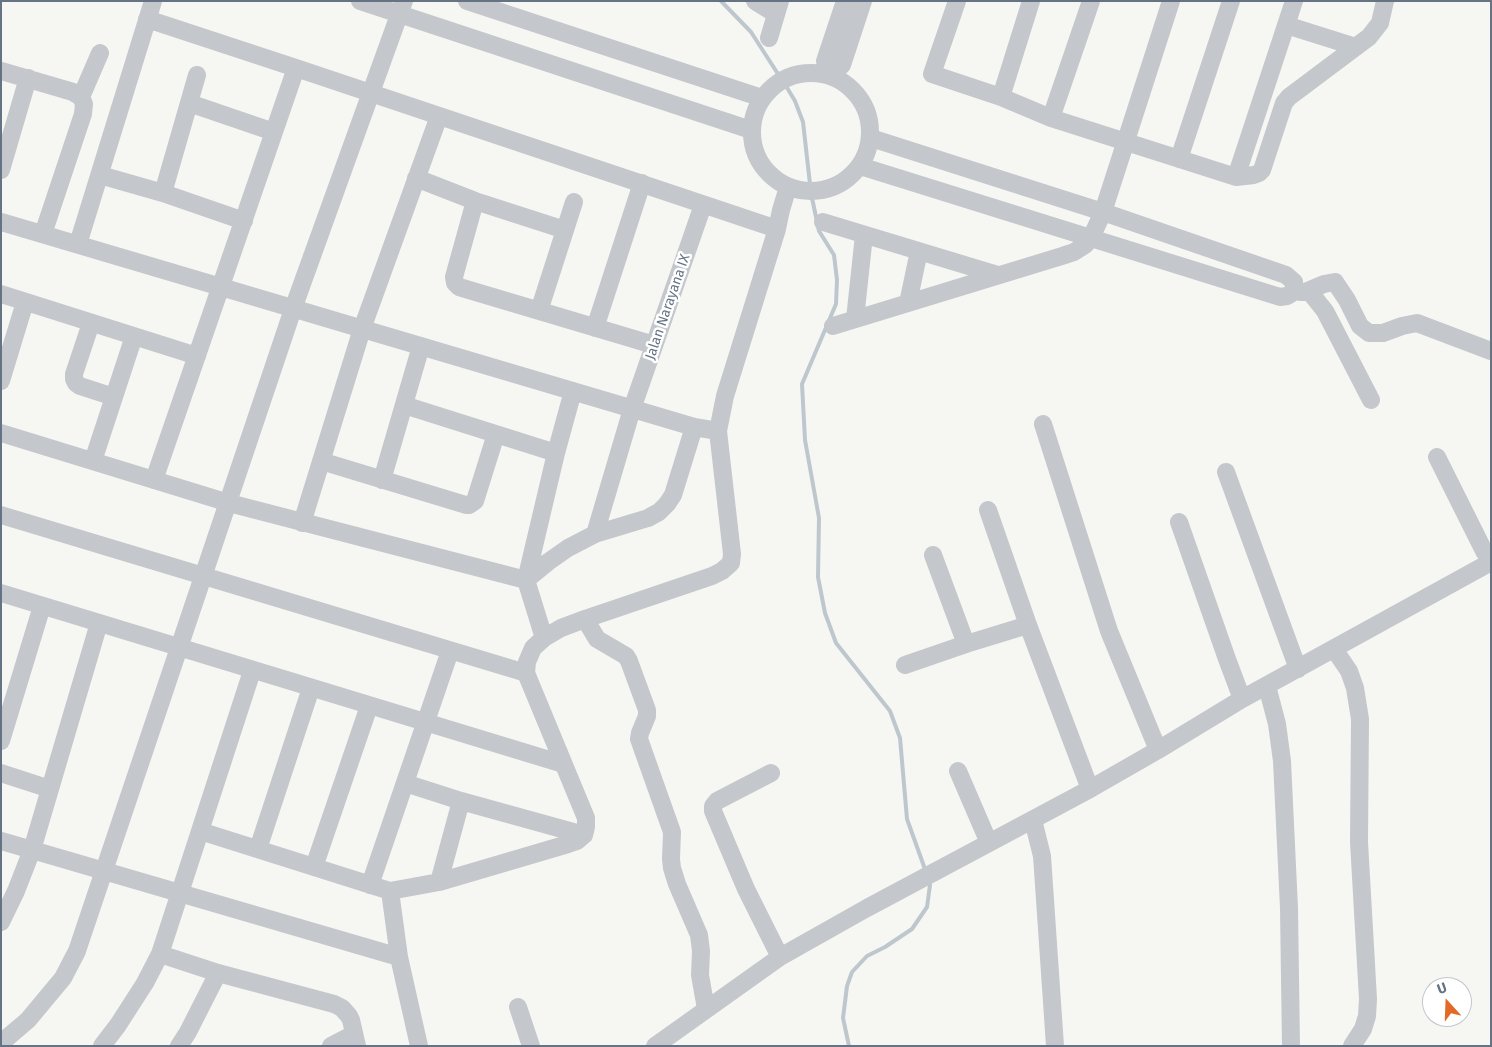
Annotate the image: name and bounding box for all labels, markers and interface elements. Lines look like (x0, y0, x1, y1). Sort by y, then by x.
street label: Jalan Narayana IX (642, 252, 694, 362)
north arrow (1422, 977, 1472, 1027)
text: U (1435, 979, 1449, 998)

